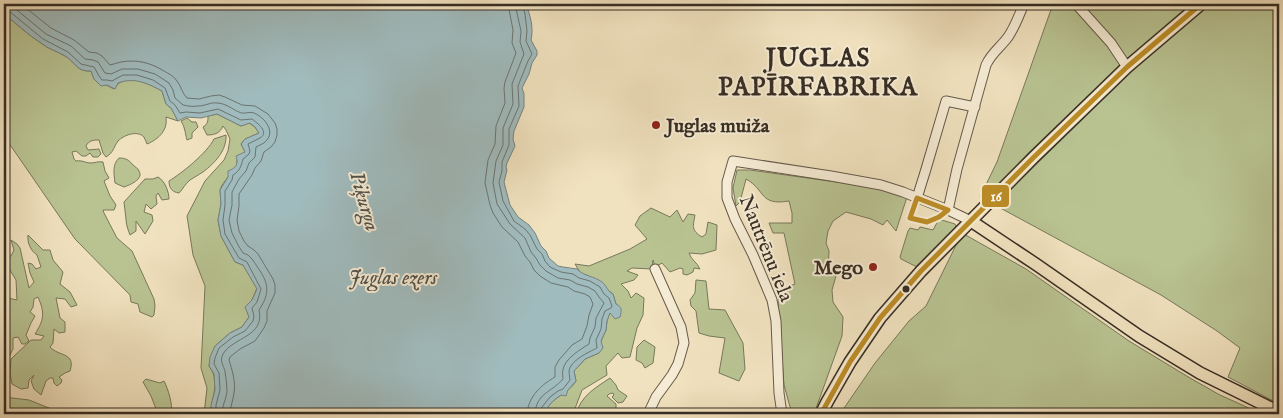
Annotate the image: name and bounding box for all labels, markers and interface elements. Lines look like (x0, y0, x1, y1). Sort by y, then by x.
district label: JUGLAS PAPĪRFABRIKA (718, 43, 918, 104)
place label: Juglas muiža (663, 114, 770, 139)
marker: Juglas muiža (650, 119, 662, 131)
water label: Piķurga (342, 169, 385, 234)
line badge: 16 (981, 184, 1010, 208)
text: 16 (990, 188, 1003, 206)
street label: Nautrēnu iela (733, 192, 798, 306)
place label: Mego (814, 256, 863, 281)
marker: Mego (867, 261, 879, 273)
water label: Juglas ezers (349, 265, 438, 292)
unlabelled marker (901, 284, 911, 294)

